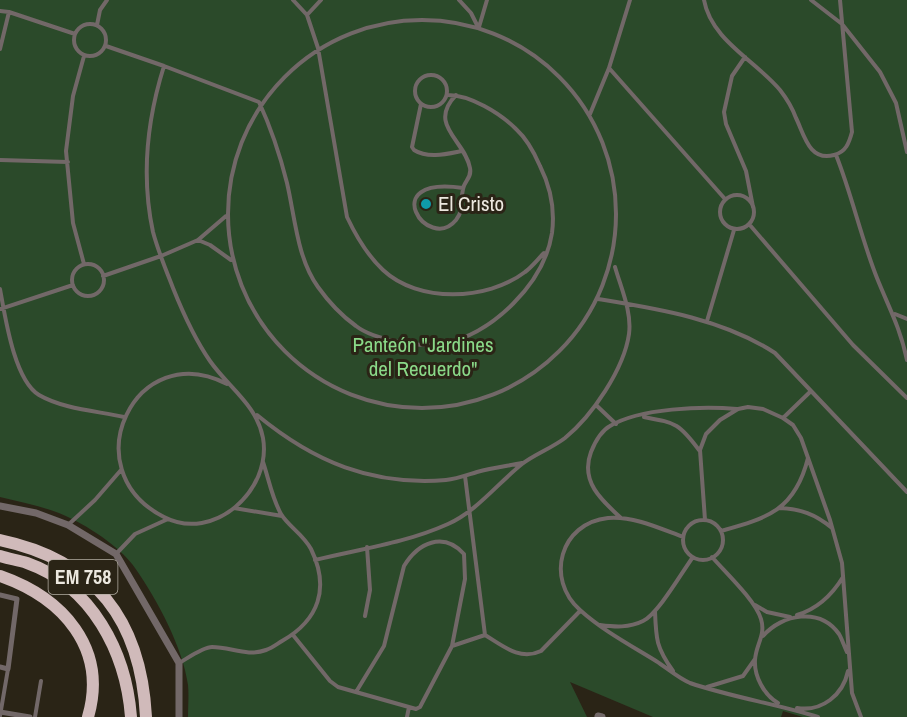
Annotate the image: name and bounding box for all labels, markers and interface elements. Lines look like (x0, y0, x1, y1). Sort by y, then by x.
place label: El Cristo (438, 189, 504, 218)
marker: El Cristo (419, 197, 433, 211)
park label: Panteón "Jardines del Recuerdo" (352, 330, 494, 383)
road number: EM 758 (48, 560, 118, 594)

